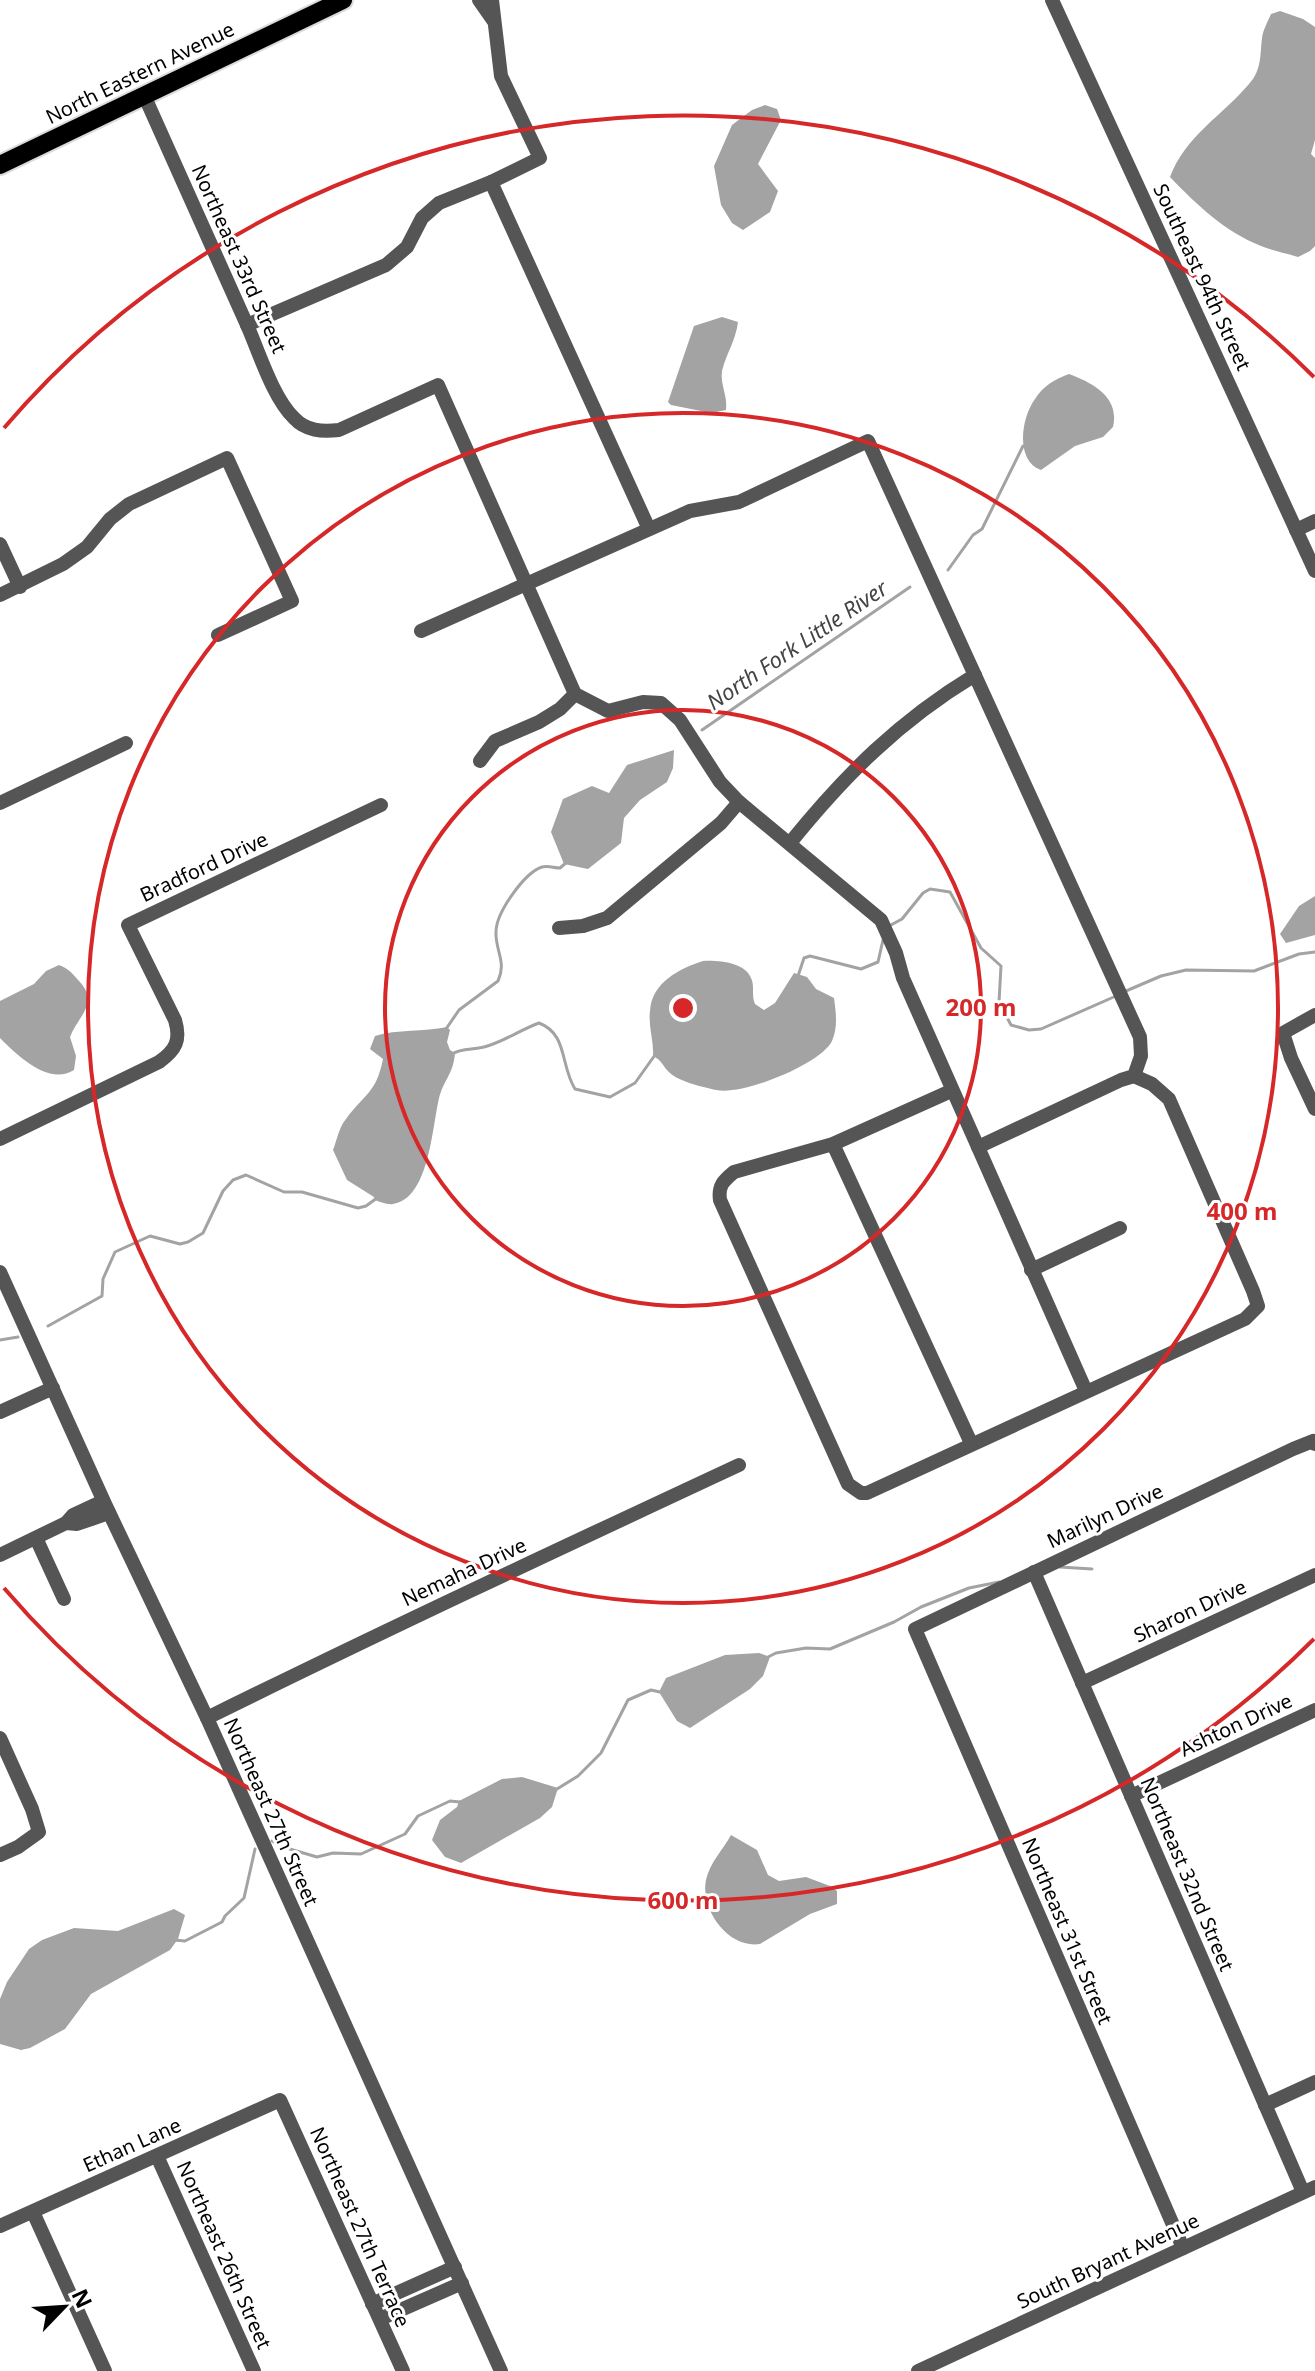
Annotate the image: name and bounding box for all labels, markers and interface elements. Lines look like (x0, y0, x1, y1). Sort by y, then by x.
street label: North Eastern Avenue (41, 15, 239, 130)
street label: Northeast 33rd Street (186, 160, 293, 357)
street label: Southeast 94th Street (1147, 179, 1258, 374)
water label: North Fork Little River (700, 572, 894, 716)
street label: Bradford Drive (135, 825, 272, 908)
text: 200 m (946, 990, 1016, 1023)
centre of rings (669, 994, 697, 1022)
text: 400 m (1207, 1194, 1277, 1227)
street label: Marilyn Drive (1042, 1477, 1167, 1554)
street label: Nemaha Drive (397, 1531, 531, 1612)
street label: Sharon Drive (1129, 1573, 1251, 1648)
street label: Ashton Drive (1175, 1687, 1296, 1762)
street label: Northeast 27th Street (218, 1714, 325, 1910)
street label: Northeast 32nd Street (1134, 1773, 1241, 1975)
street label: Northeast 31st Street (1016, 1833, 1119, 2028)
text: 600 m (648, 1883, 718, 1916)
street label: Ethan Lane (78, 2111, 185, 2178)
street label: Northeast 27th Terrace (304, 2122, 417, 2331)
street label: Northeast 26th Street (171, 2157, 278, 2353)
street label: South Bryant Avenue (1012, 2206, 1203, 2315)
north arrow (24, 2267, 104, 2347)
text: N (66, 2284, 100, 2313)

